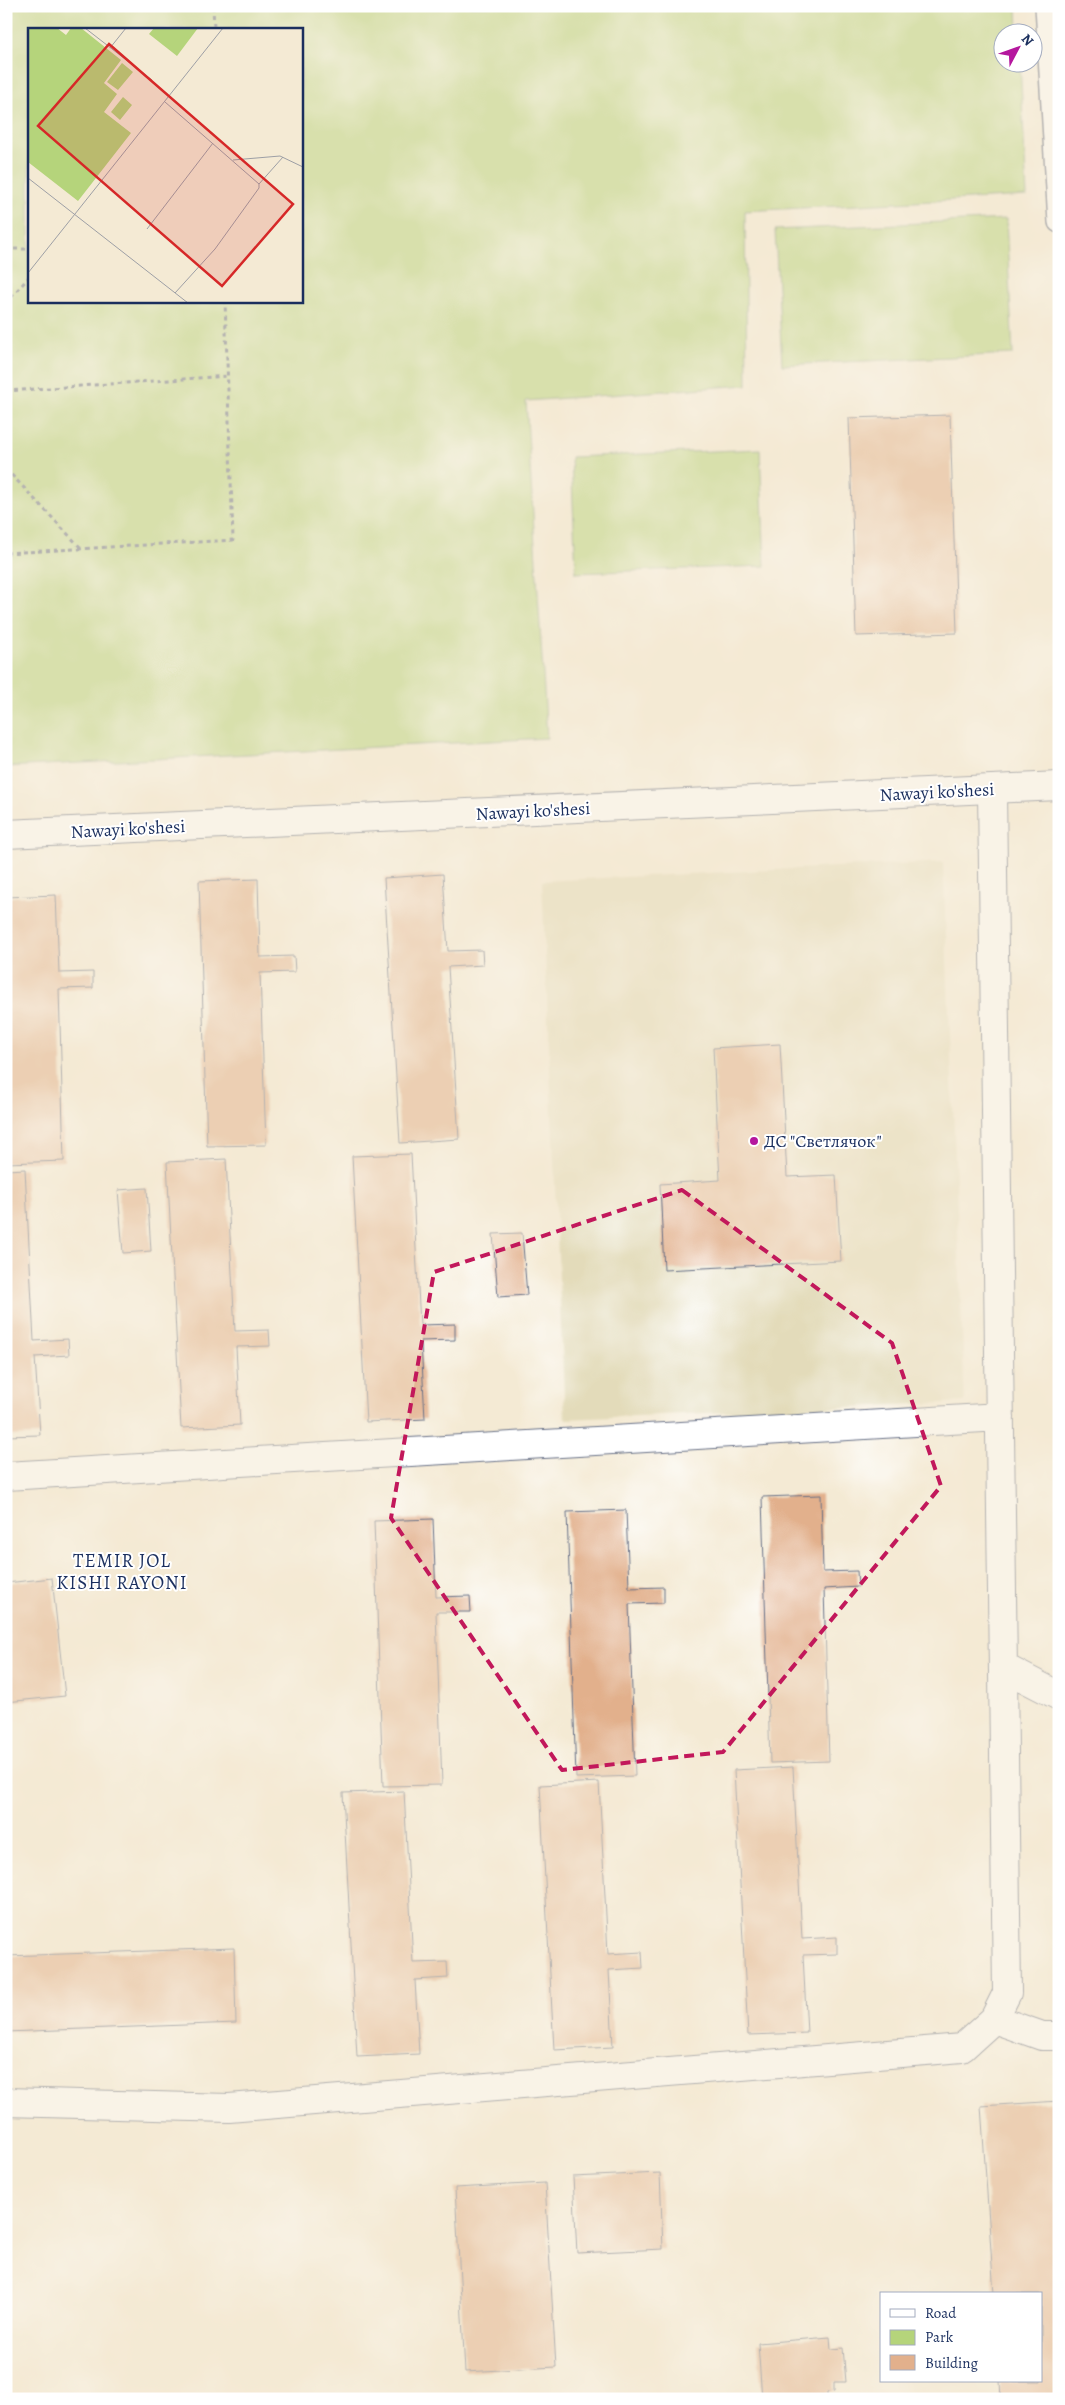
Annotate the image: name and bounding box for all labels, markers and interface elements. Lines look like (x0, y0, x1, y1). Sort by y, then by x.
north arrow (992, 22, 1042, 72)
inset map (28, 28, 302, 302)
text: N (1017, 30, 1038, 50)
street label: Nawayi ko'shesi (879, 777, 995, 807)
street label: Nawayi ko'shesi (475, 796, 591, 826)
street label: Nawayi ko'shesi (70, 814, 186, 844)
place label: ДС "Светлячок" (764, 1129, 882, 1153)
marker: ДС "Светлячок" (748, 1135, 760, 1147)
district label: TEMIR JOL KISHI RAYONI (56, 1548, 188, 1596)
legend (880, 2292, 1042, 2382)
text: Road (925, 2303, 957, 2323)
text: Park (925, 2327, 954, 2347)
text: Building (925, 2353, 978, 2373)

